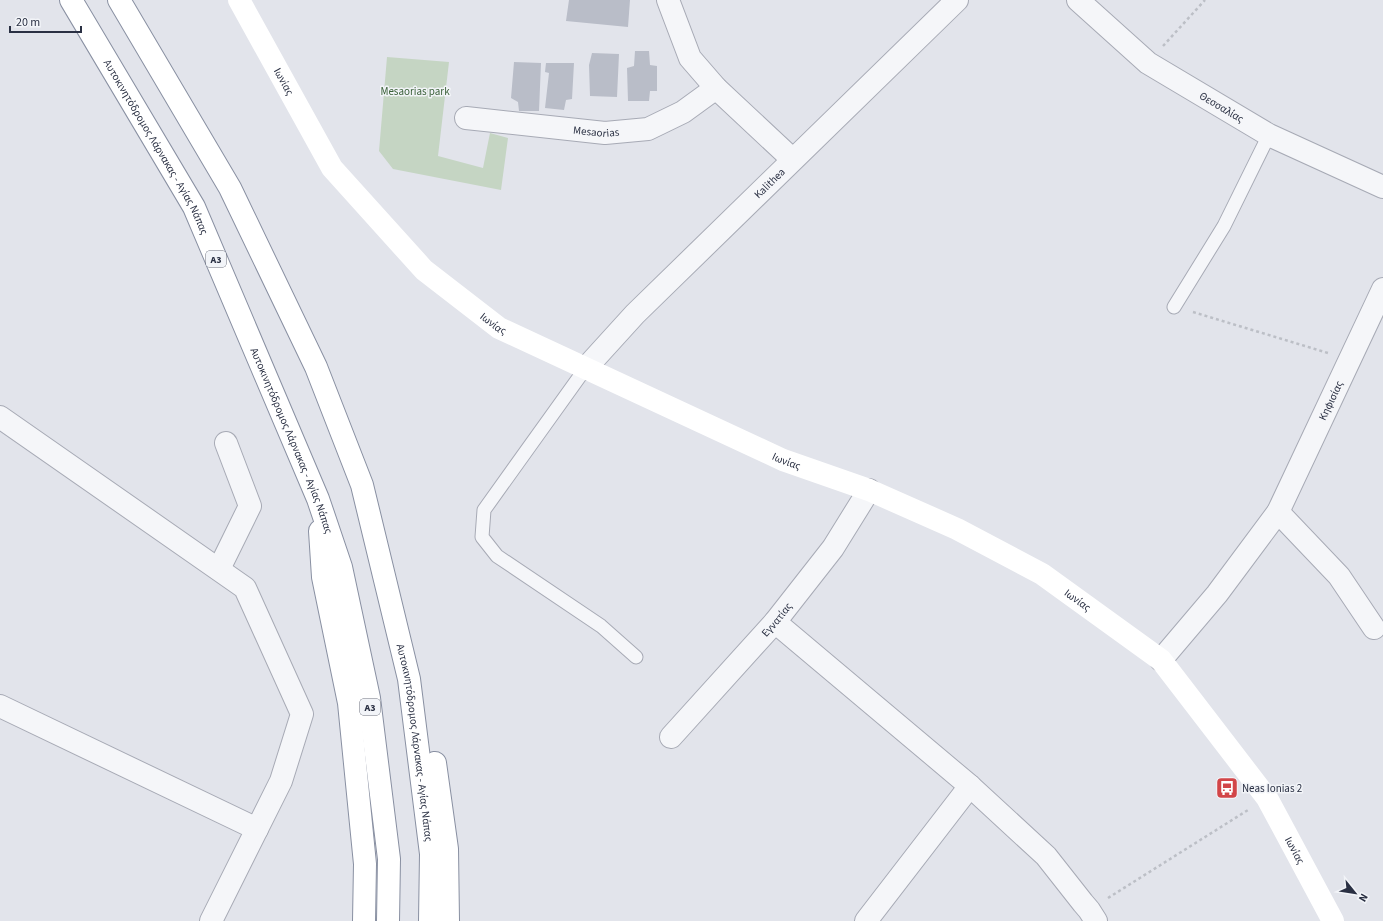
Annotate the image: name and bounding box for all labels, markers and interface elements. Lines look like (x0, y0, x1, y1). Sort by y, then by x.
scale bar (10, 8, 81, 34)
text: 20 m (16, 14, 40, 31)
street label: Αυτοκινητόδρομος Λάρνακας - Αγίας Νάπας (100, 57, 212, 237)
street label: Ιωνίας (270, 65, 297, 98)
park label: Mesaorias park (380, 84, 450, 99)
street label: Θεσσαλίας (1196, 88, 1247, 126)
street label: Mesaorias (572, 123, 620, 141)
street label: Kalithea (751, 165, 789, 202)
road number: A3 (206, 251, 226, 267)
street label: Ιωνίας (477, 309, 509, 339)
street label: Αυτοκινητόδρομος Λάρνακας - Αγίας Νάπας (247, 345, 336, 536)
street label: Κηφισίας (1315, 378, 1347, 423)
street label: Ιωνίας (770, 449, 803, 474)
street label: Ιωνίας (1061, 586, 1094, 615)
street label: Εγνατίας (758, 599, 796, 640)
street label: Αυτοκινητόδρομος Λάρνακας - Αγίας Νάπας (393, 642, 436, 843)
road number: A3 (360, 699, 380, 715)
bus stop icon: Neas Ionias 2 (1214, 775, 1240, 801)
place label: Neas Ionias 2 (1242, 781, 1302, 796)
street label: Ιωνίας (1281, 834, 1308, 867)
north arrow (1335, 873, 1375, 913)
text: N (1355, 891, 1372, 905)

